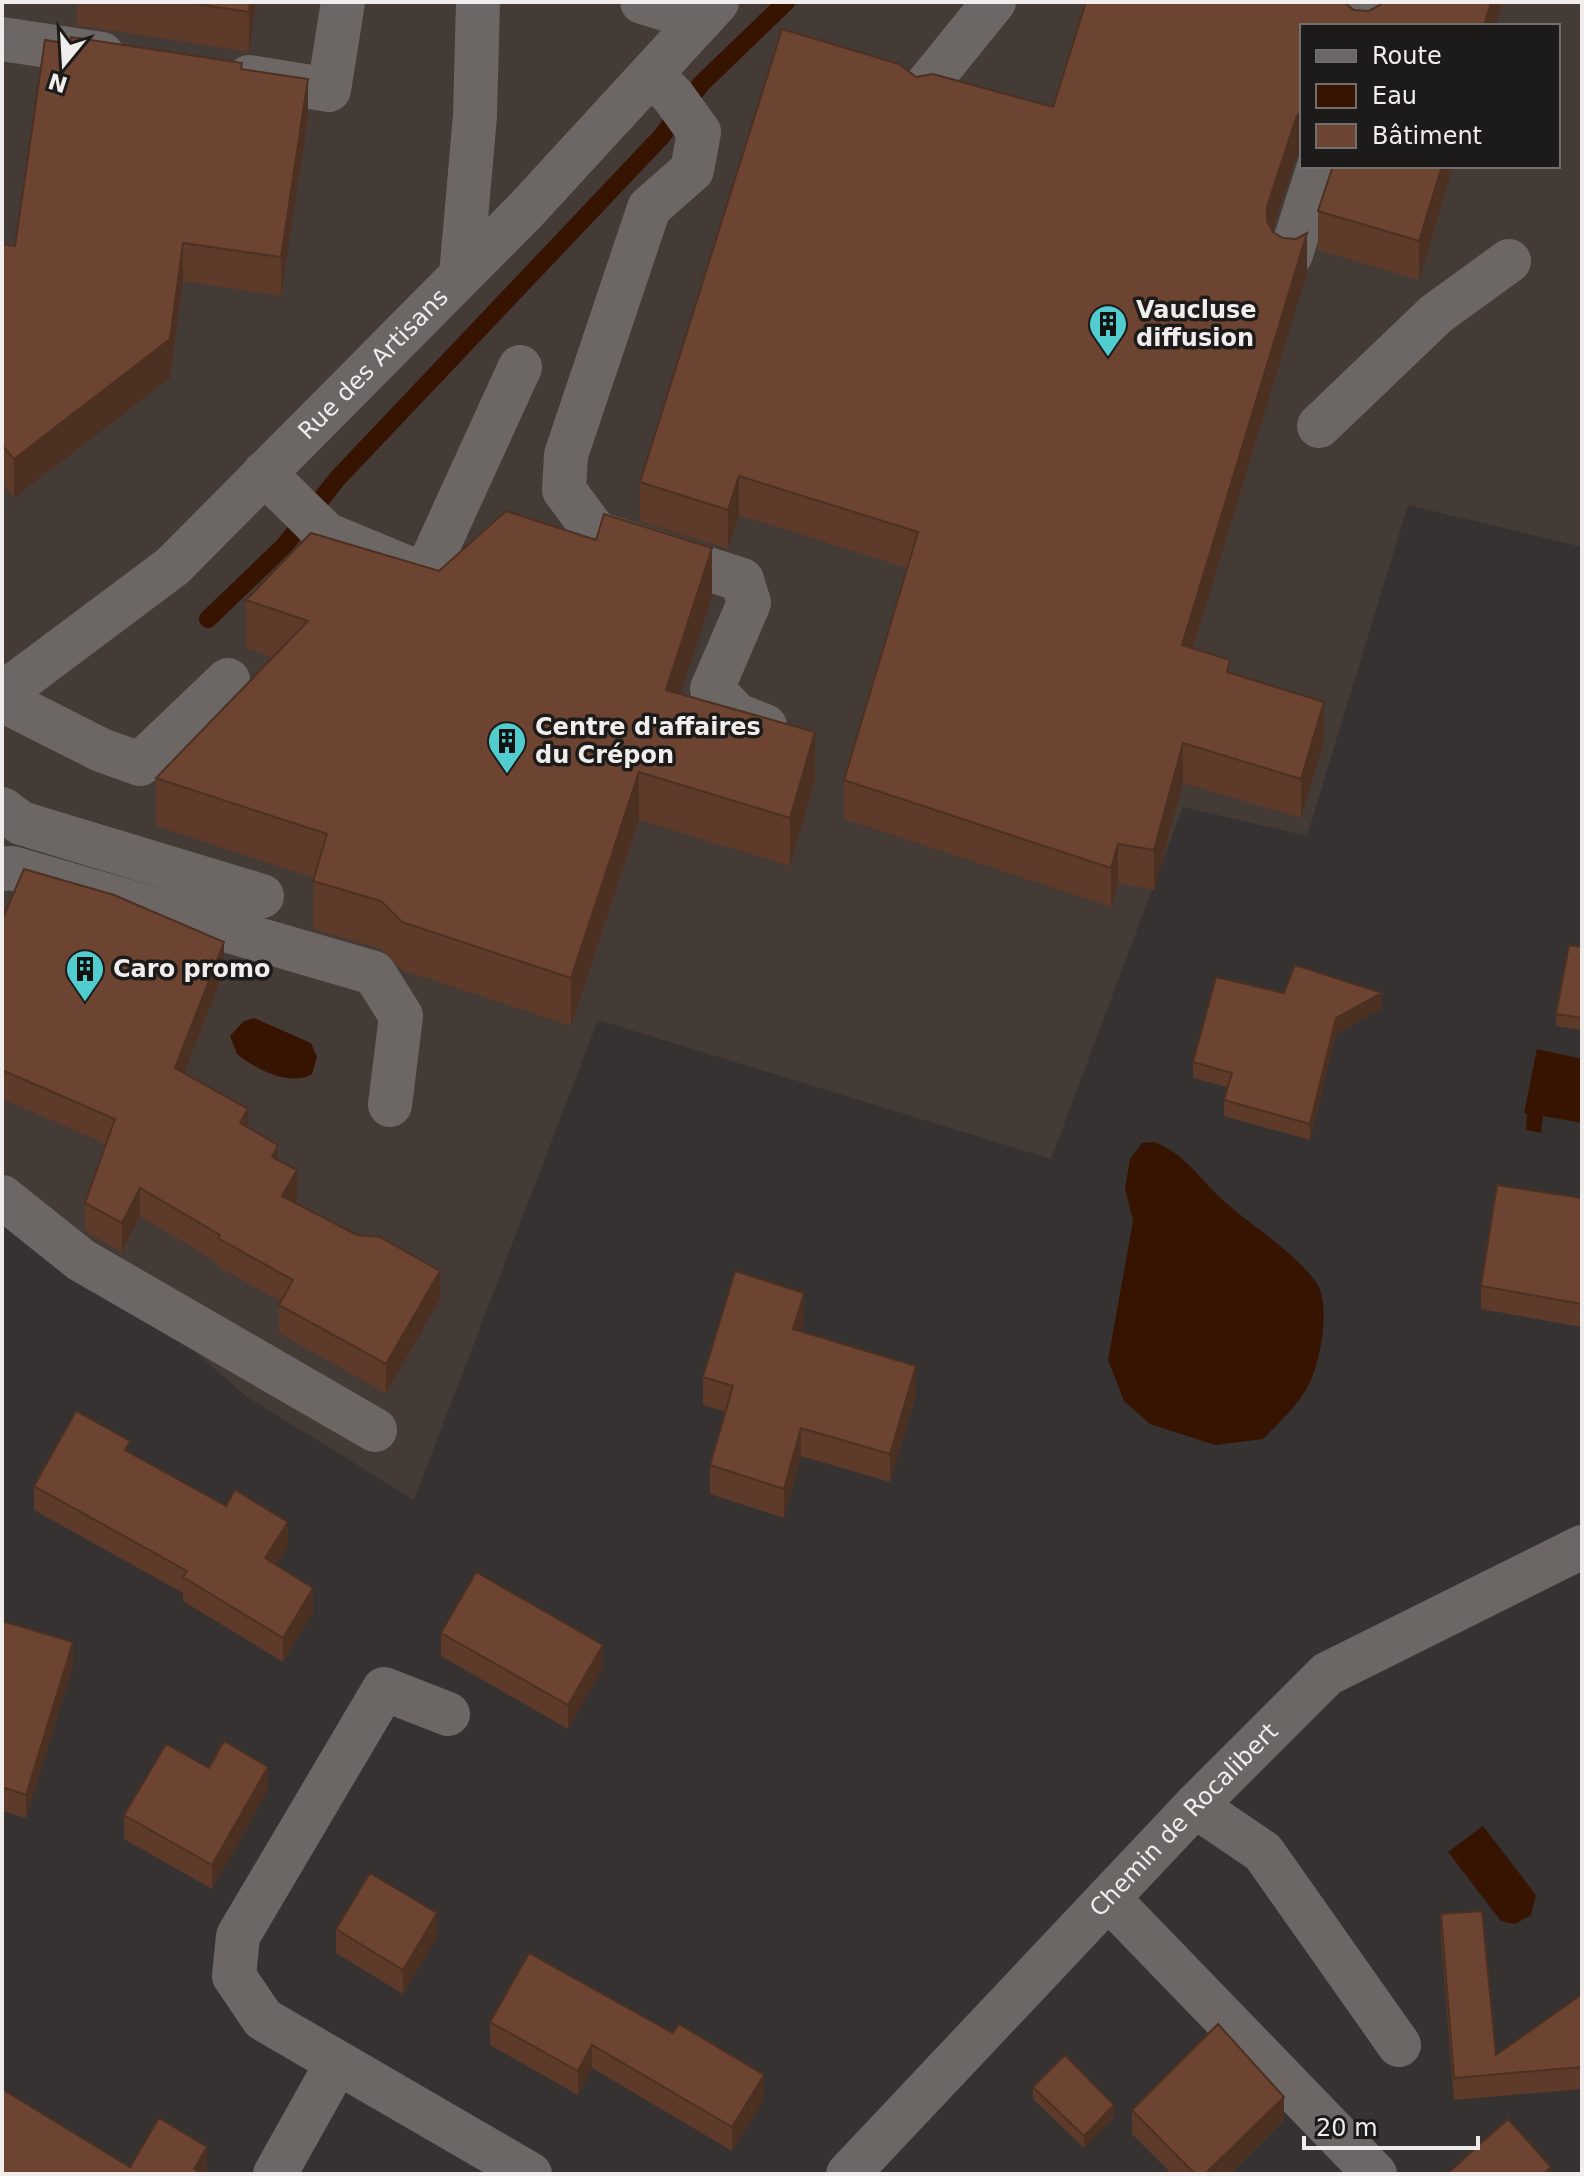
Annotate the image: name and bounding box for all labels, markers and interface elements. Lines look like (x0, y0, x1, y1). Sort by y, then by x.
north arrow (24, 24, 104, 104)
legend (1300, 24, 1560, 168)
text: Route (1372, 42, 1442, 70)
text: N (45, 68, 71, 97)
text: Eau (1372, 82, 1417, 110)
text: Bâtiment (1372, 122, 1482, 150)
street label: Rue des Artisans (293, 283, 454, 445)
place label: Vaucluse diffusion (1136, 296, 1257, 352)
building icon: Vaucluse diffusion (1087, 303, 1129, 358)
place label: Centre d'affaires du Crépon (535, 713, 761, 769)
building icon: Centre d'affaires du Crépon (486, 720, 528, 775)
building icon: Caro promo (64, 948, 106, 1003)
place label: Caro promo (113, 955, 271, 983)
street label: Chemin de Rocalibert (1084, 1717, 1284, 1922)
scale bar (1304, 2100, 1478, 2150)
text: 20 m (1316, 2114, 1378, 2142)

